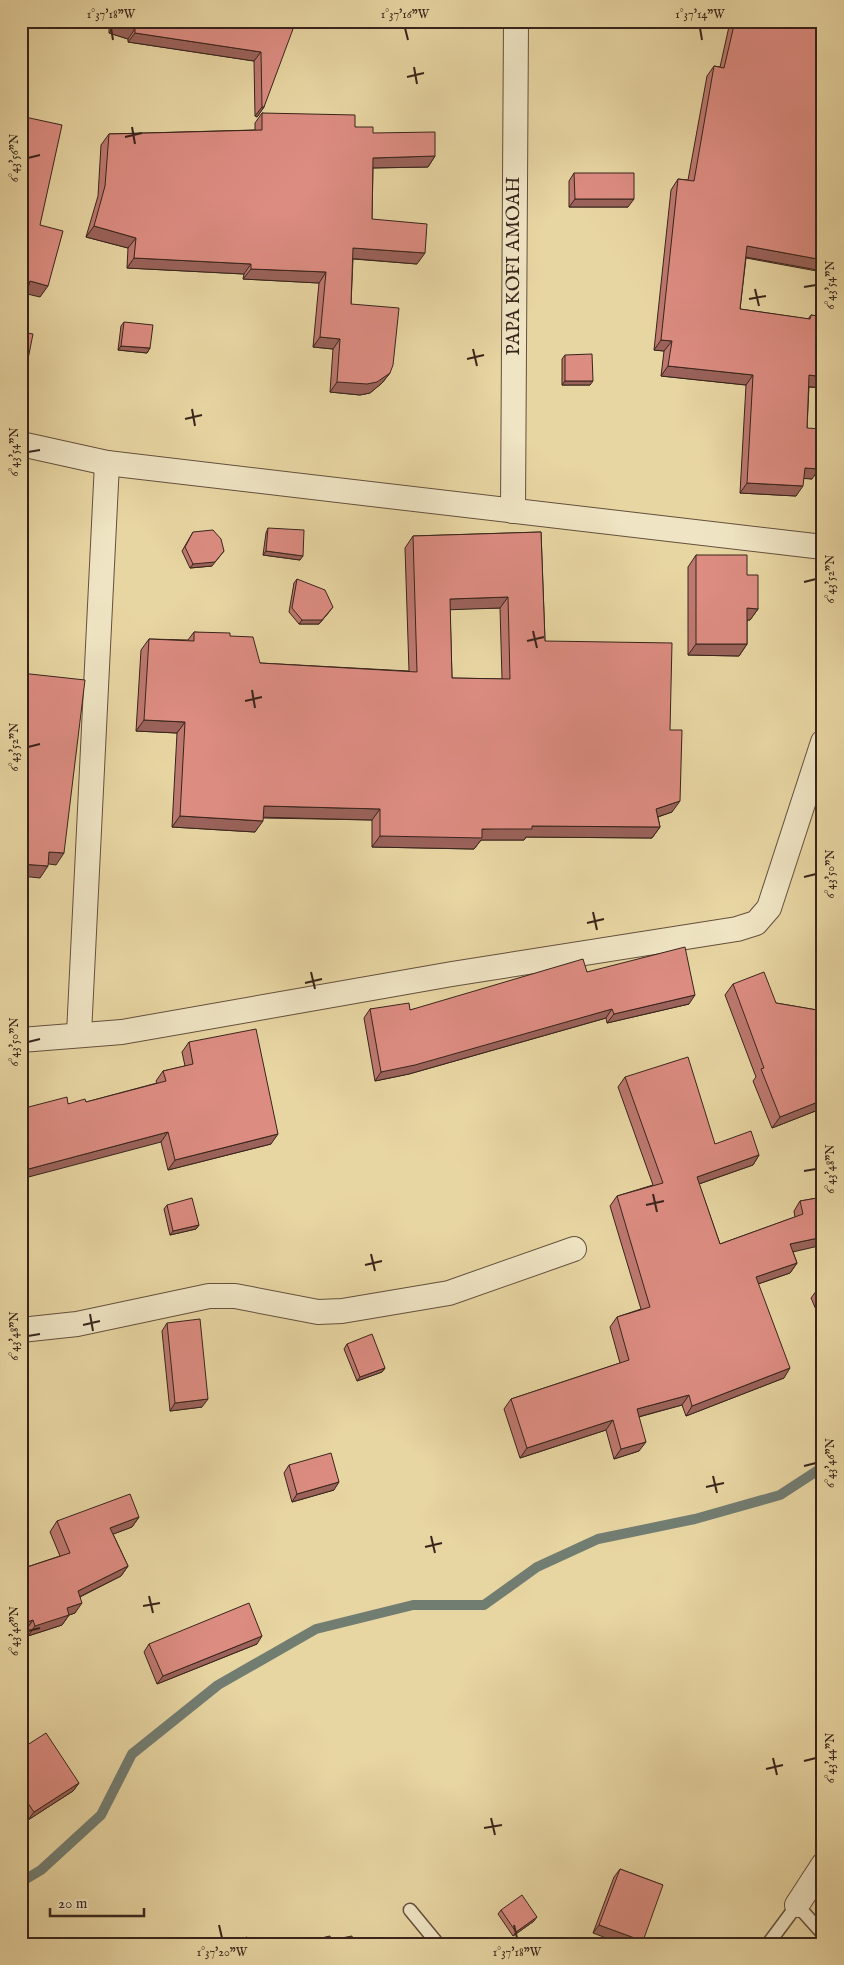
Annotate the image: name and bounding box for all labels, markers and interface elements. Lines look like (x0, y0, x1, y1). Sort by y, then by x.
text: 1°37'18"W (87, 7, 136, 22)
text: 1°37'16"W (381, 7, 430, 22)
text: 1°37'14"W (675, 7, 725, 22)
text: 6°43'56"N (7, 133, 22, 182)
street label: PAPA KOFI AMOAH (502, 176, 526, 356)
text: 6°43'54"N (823, 260, 838, 310)
text: 6°43'54"N (7, 427, 22, 477)
text: 6°43'52"N (823, 554, 838, 603)
text: 6°43'52"N (7, 722, 22, 771)
text: 6°43'50"N (823, 849, 838, 899)
text: 6°43'50"N (7, 1017, 22, 1067)
text: 6°43'48"N (823, 1144, 838, 1194)
text: 6°43'48"N (7, 1311, 22, 1361)
text: 6°43'46"N (823, 1437, 838, 1488)
text: 6°43'46"N (7, 1605, 22, 1656)
text: 6°43'44"N (823, 1732, 838, 1783)
scale bar (50, 1885, 144, 1917)
text: 20 m (58, 1894, 88, 1913)
text: 1°37'20"W (197, 1945, 248, 1960)
text: 1°37'18"W (493, 1945, 542, 1960)

